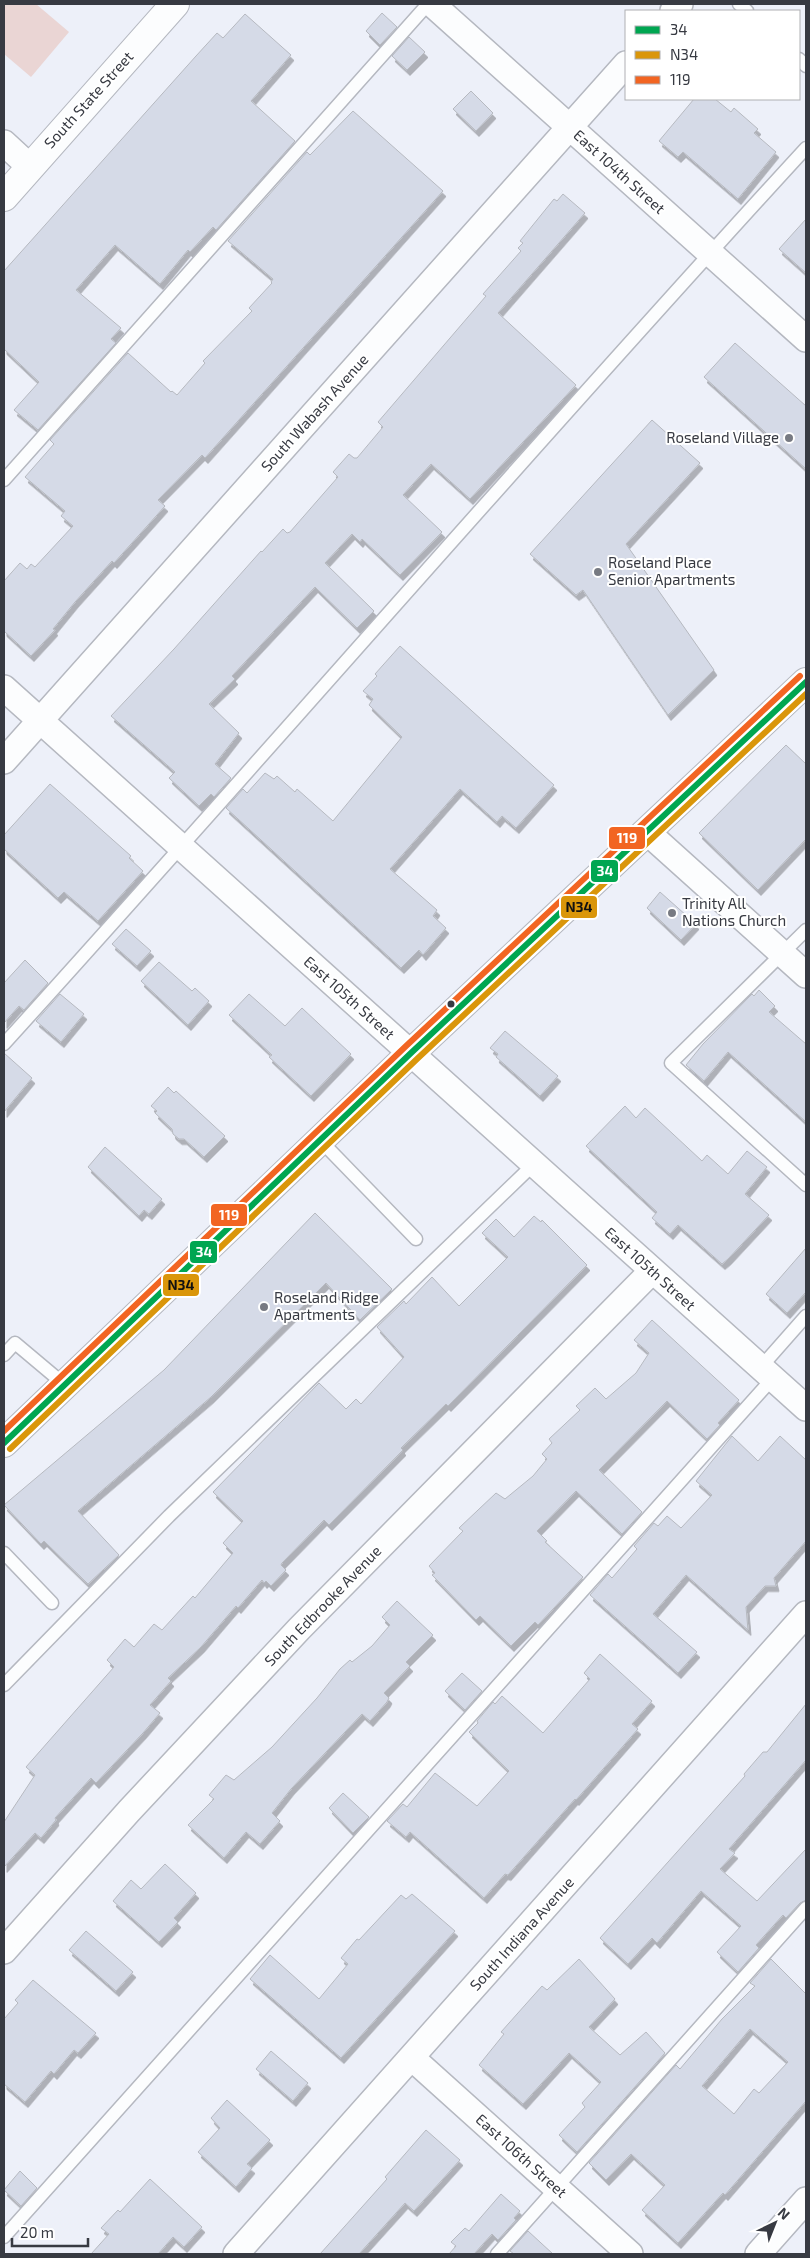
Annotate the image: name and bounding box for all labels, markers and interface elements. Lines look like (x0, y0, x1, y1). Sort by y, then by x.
legend (625, 10, 800, 100)
text: 34 (670, 20, 688, 38)
text: N34 (670, 45, 698, 63)
street label: South State Street (40, 47, 137, 152)
text: 119 (670, 70, 691, 88)
street label: East 104th Street (570, 125, 669, 217)
street label: South Wabash Avenue (257, 350, 372, 475)
place label: Roseland Village (666, 428, 779, 446)
marker: Roseland Village (783, 432, 795, 444)
place label: Roseland Place Senior Apartments (608, 553, 735, 588)
marker: Roseland Place Senior Apartments (592, 566, 604, 578)
line badge: 119 (608, 826, 646, 850)
text: 119 (617, 829, 637, 846)
line badge: 34 (590, 859, 619, 883)
text: 34 (597, 862, 614, 879)
place label: Trinity All Nations Church (682, 894, 786, 929)
line badge: N34 (560, 895, 598, 919)
text: N34 (566, 898, 593, 915)
marker: Trinity All Nations Church (666, 907, 678, 919)
street label: East 105th Street (301, 952, 399, 1043)
unlabelled marker (446, 999, 456, 1009)
line badge: 119 (210, 1203, 248, 1227)
text: 119 (219, 1206, 239, 1223)
street label: East 105th Street (602, 1223, 700, 1314)
line badge: 34 (189, 1240, 218, 1264)
text: 34 (196, 1243, 213, 1260)
line badge: N34 (162, 1273, 200, 1297)
text: N34 (168, 1276, 195, 1293)
place label: Roseland Ridge Apartments (274, 1288, 379, 1323)
marker: Roseland Ridge Apartments (258, 1301, 270, 1313)
street label: South Edbrooke Avenue (260, 1541, 384, 1669)
street label: South Indiana Avenue (466, 1873, 577, 1994)
street label: East 106th Street (472, 2110, 571, 2201)
north arrow (750, 2198, 800, 2248)
text: N (775, 2203, 794, 2223)
scale bar (12, 2216, 89, 2248)
text: 20 m (20, 2223, 54, 2241)

